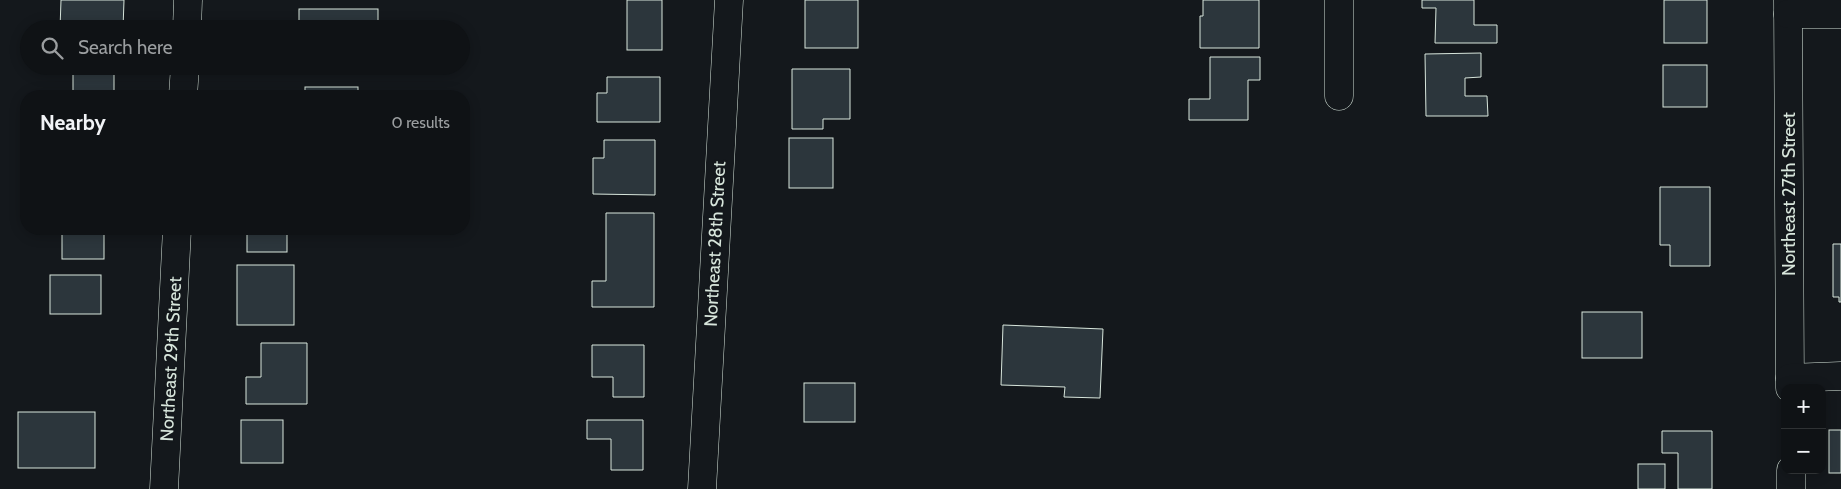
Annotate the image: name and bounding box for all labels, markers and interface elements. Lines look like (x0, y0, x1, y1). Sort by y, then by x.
search box (20, 20, 470, 75)
icon: search (38, 34, 66, 62)
text: Search here (78, 36, 172, 59)
text: Nearby (40, 110, 106, 135)
street label: Northeast 27th Street (1778, 112, 1800, 276)
text: 0 results (391, 113, 450, 132)
street label: Northeast 28th Street (700, 161, 730, 327)
street label: Northeast 29th Street (156, 276, 186, 442)
map controls (1781, 384, 1826, 474)
button: + (1781, 384, 1826, 429)
button: − (1781, 429, 1826, 474)

